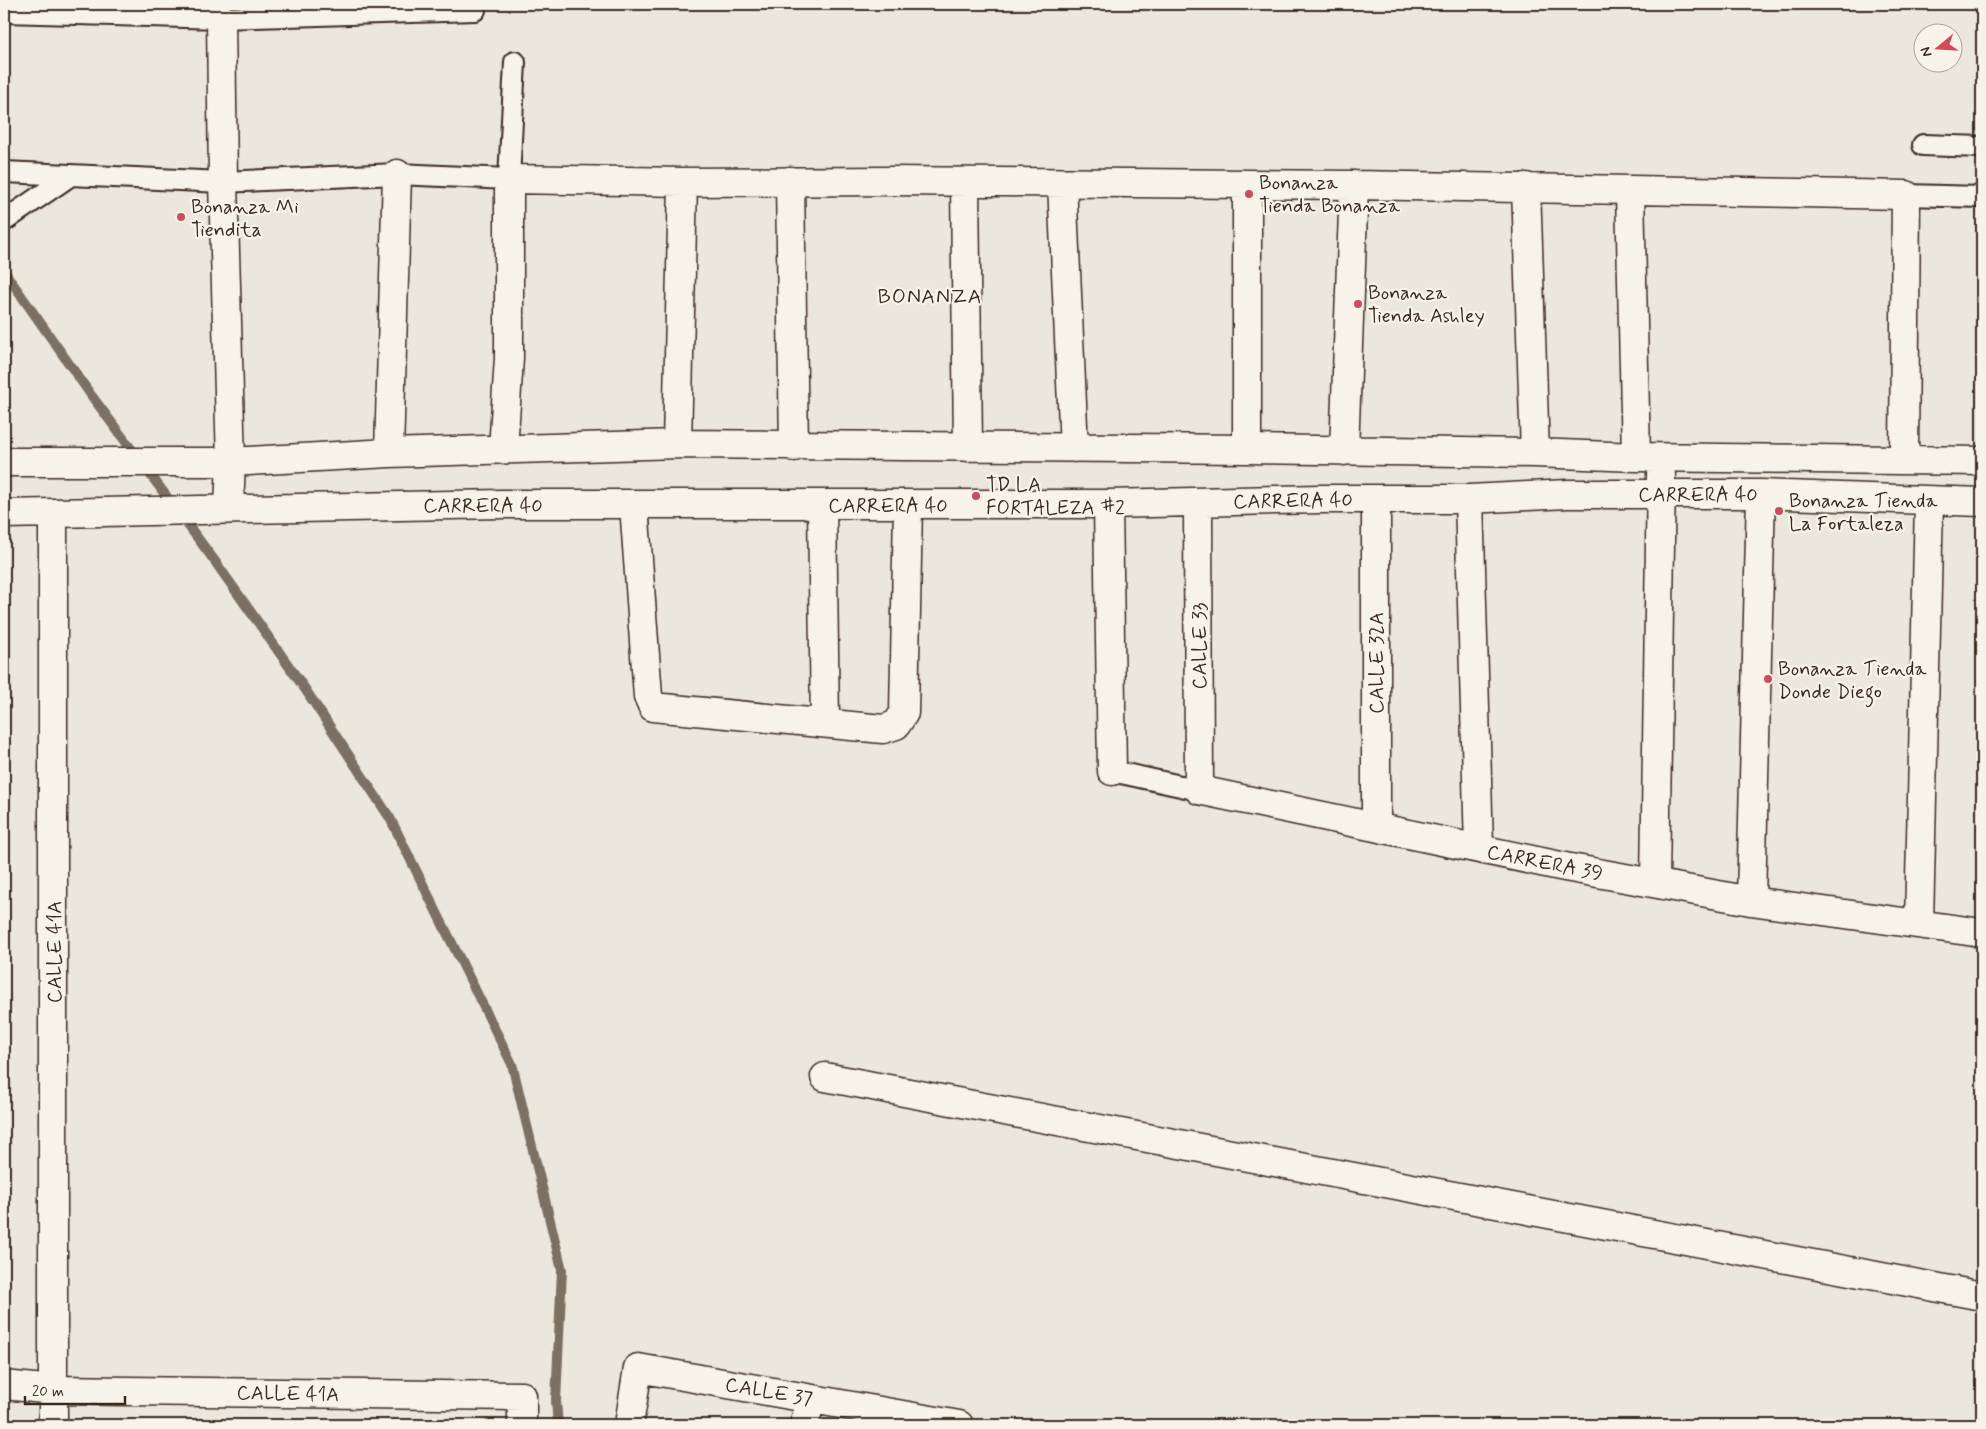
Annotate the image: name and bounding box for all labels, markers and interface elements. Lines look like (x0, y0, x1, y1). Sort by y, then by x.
north arrow (1914, 22, 1964, 72)
text: N (1917, 44, 1937, 59)
place label: Bonanza Tienda Bonanza (1259, 170, 1401, 220)
marker: Bonanza Tienda Bonanza (1243, 188, 1255, 200)
place label: Bonanza Mi Tiendita (191, 194, 299, 244)
marker: Bonanza Mi Tiendita (175, 211, 187, 223)
place label: Bonanza Tienda Ashley (1368, 280, 1485, 330)
district label: BONANZA (877, 283, 983, 311)
marker: Bonanza Tienda Ashley (1352, 298, 1364, 310)
place label: TD LA FORTALEZA #2 (986, 472, 1125, 522)
street label: CARRERA 40 (1638, 482, 1758, 509)
street label: CARRERA 40 (1233, 487, 1353, 516)
place label: Bonanza Tienda La Fortaleza (1789, 488, 1938, 538)
marker: TD LA FORTALEZA #2 (970, 490, 982, 502)
street label: CARRERA 40 (423, 493, 543, 520)
street label: CARRERA 40 (828, 493, 948, 520)
marker: Bonanza Tienda La Fortaleza (1773, 505, 1785, 517)
street label: CALLE 33 (1187, 603, 1214, 689)
street label: CALLE 32A (1364, 612, 1391, 714)
place label: Bonanza Tienda Donde Diego (1778, 656, 1927, 708)
marker: Bonanza Tienda Donde Diego (1762, 673, 1774, 685)
street label: CARRERA 39 (1484, 839, 1605, 888)
street label: CALLE 41A (42, 901, 69, 1003)
street label: CALLE 37 (723, 1372, 815, 1413)
scale bar (25, 1374, 125, 1406)
street label: CALLE 41A (236, 1380, 339, 1409)
text: 20 m (32, 1382, 64, 1402)

